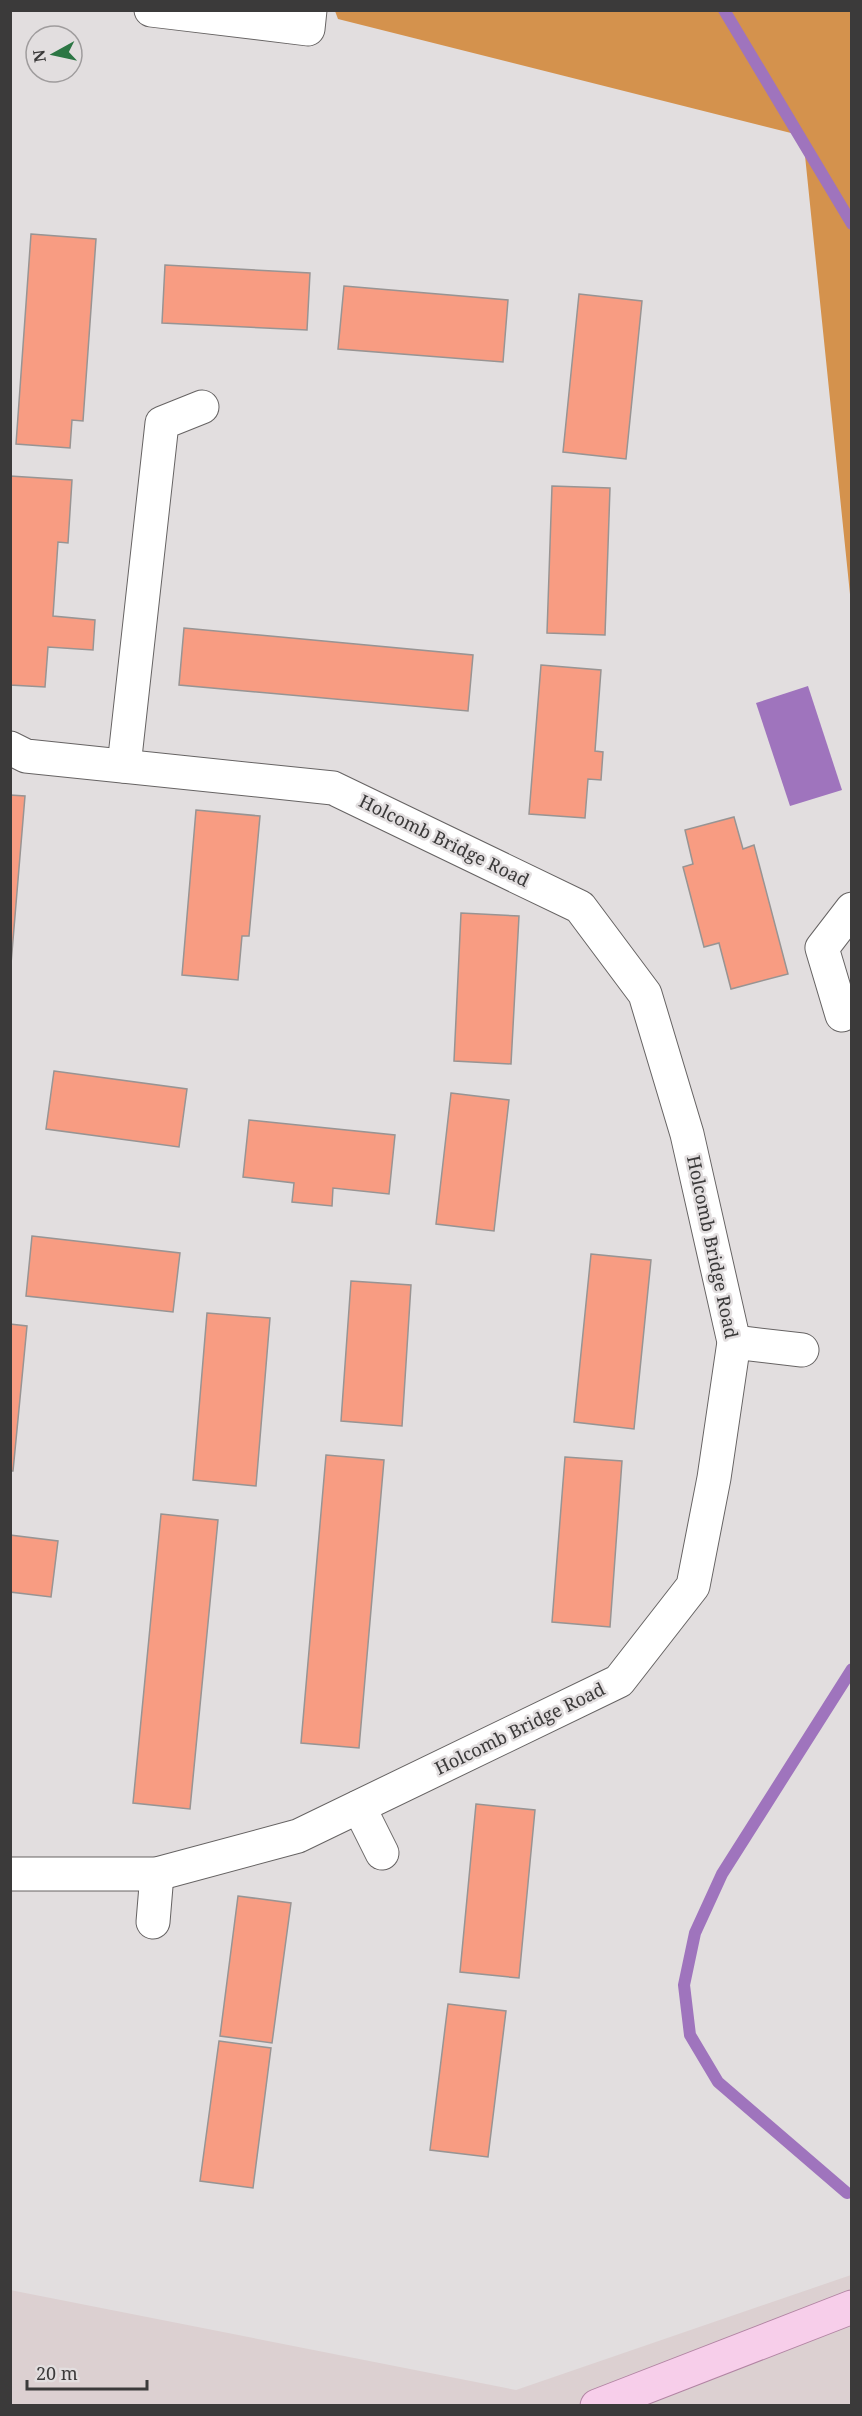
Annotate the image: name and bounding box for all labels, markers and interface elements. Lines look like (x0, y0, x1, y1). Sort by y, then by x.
north arrow (24, 24, 84, 84)
text: N (27, 48, 51, 64)
street label: Holcomb Bridge Road (355, 788, 534, 892)
street label: Holcomb Bridge Road (682, 1153, 744, 1341)
street label: Holcomb Bridge Road (430, 1676, 609, 1780)
scale bar (27, 2353, 147, 2391)
text: 20 m (36, 2361, 78, 2385)

